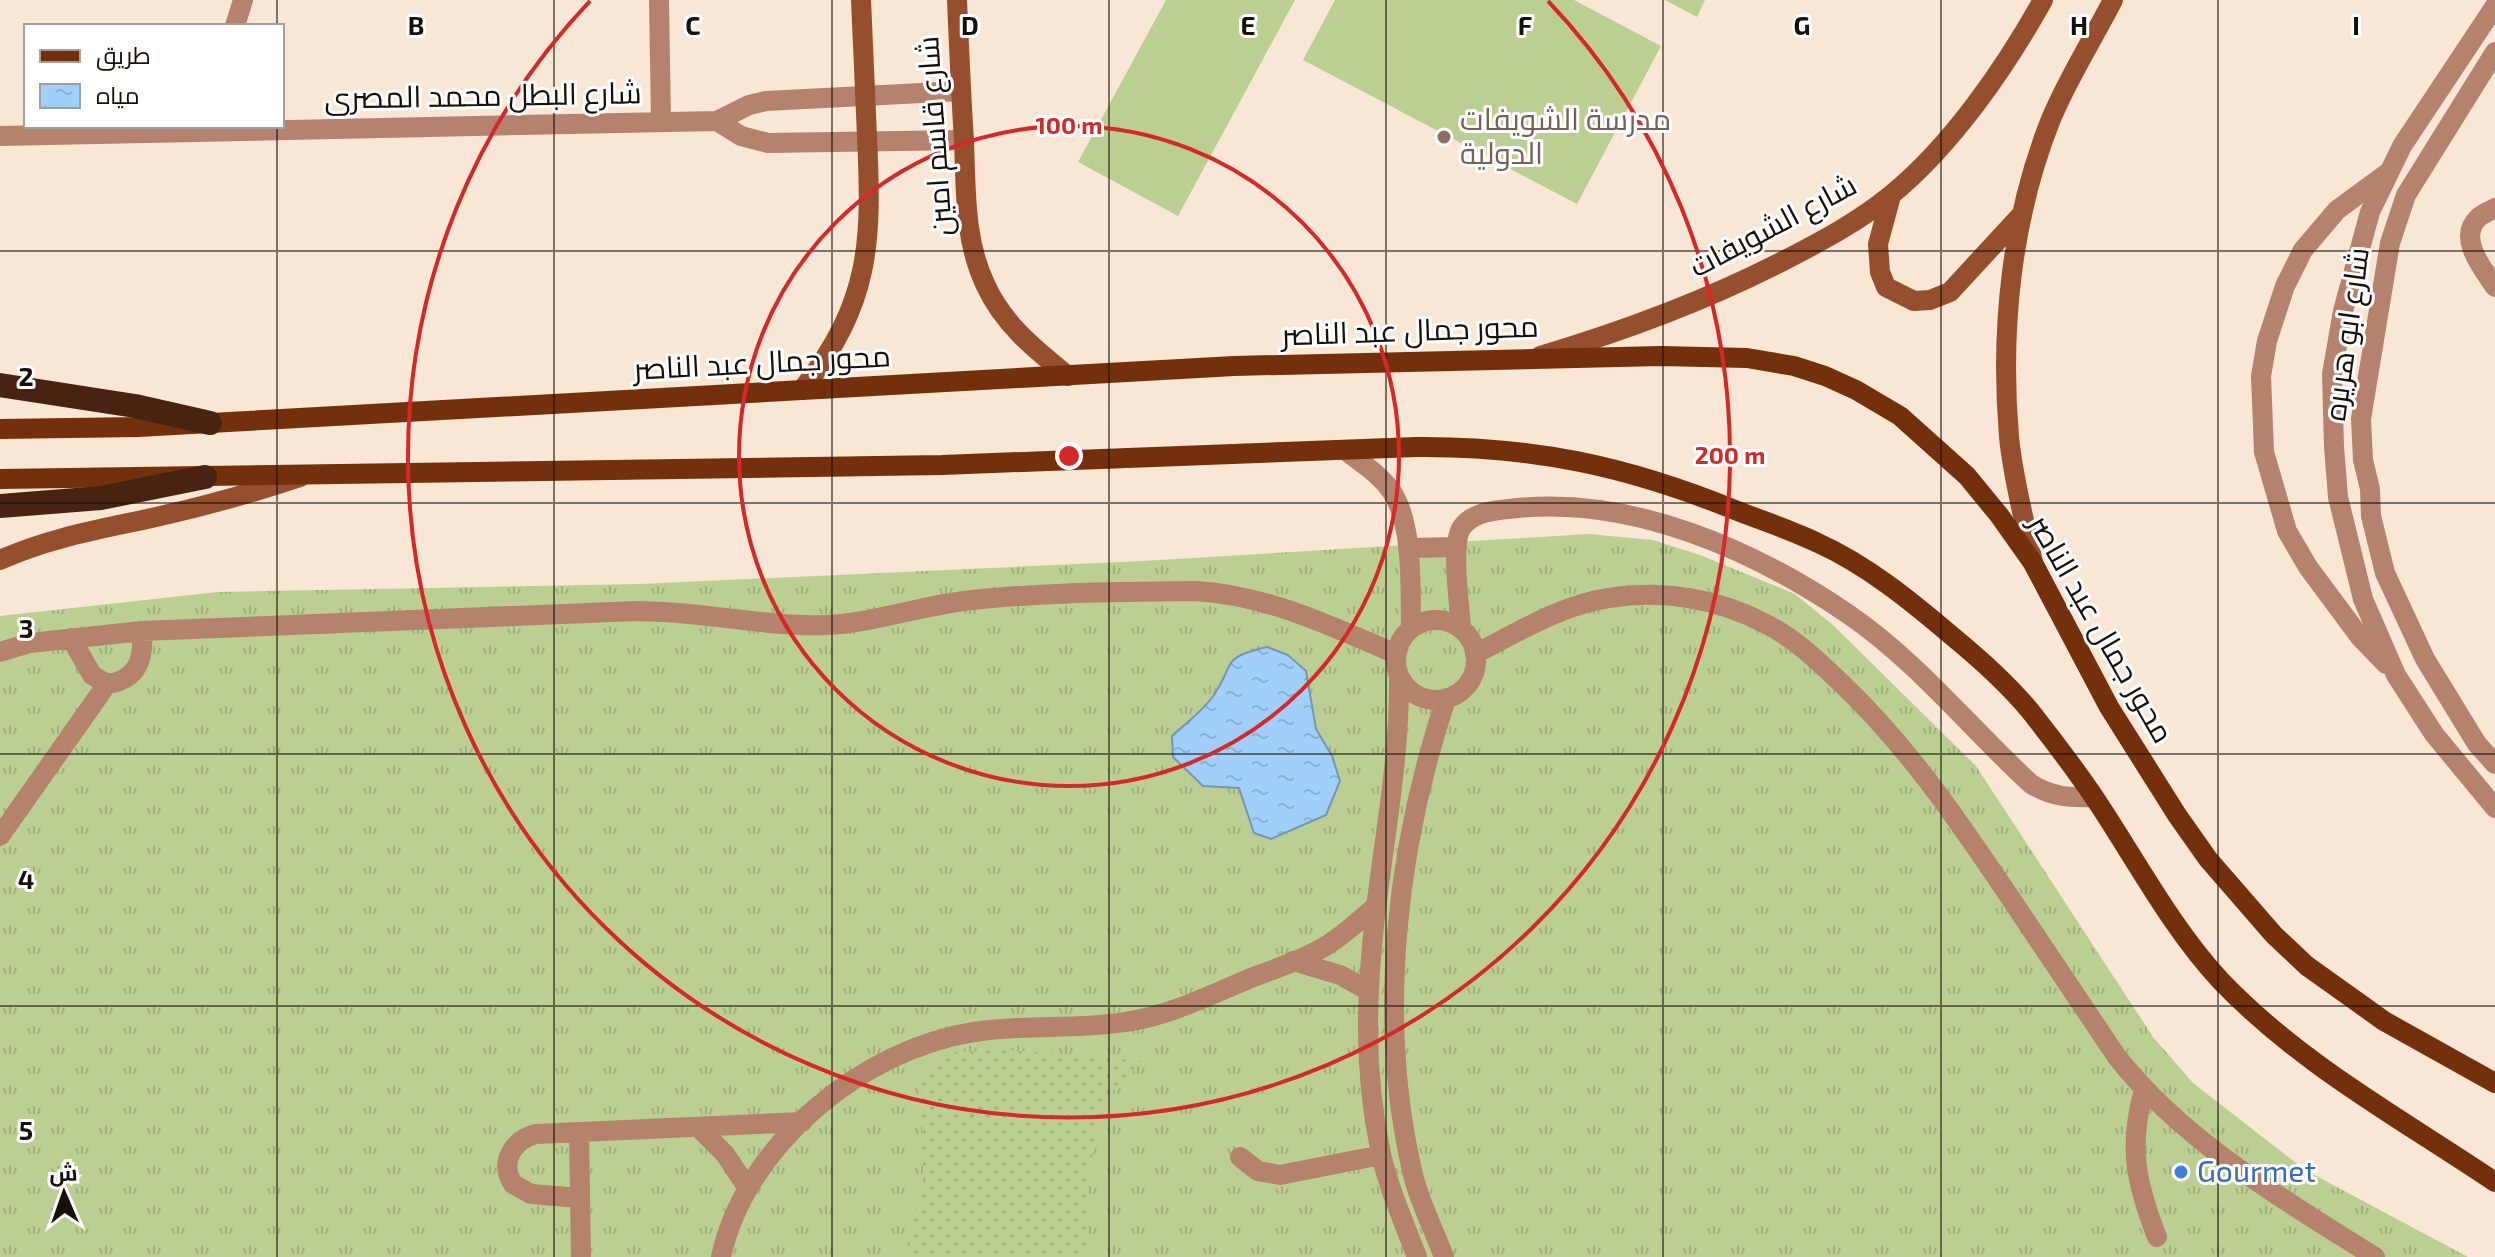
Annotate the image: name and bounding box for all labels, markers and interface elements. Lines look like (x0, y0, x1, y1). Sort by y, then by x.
text: B (408, 9, 424, 40)
text: C (685, 9, 701, 40)
text: D (961, 9, 979, 40)
text: E (1240, 9, 1256, 40)
text: F (1518, 9, 1532, 40)
text: G (1794, 9, 1810, 40)
text: H (2070, 9, 2088, 40)
text: I (2352, 9, 2360, 40)
legend (24, 24, 284, 128)
street label: شارع قاسم امين (908, 35, 962, 237)
text: طريق (96, 40, 151, 71)
street label: شارع البطل محمد المصرى (324, 73, 642, 119)
text: مياه (96, 80, 140, 109)
place label: مدرسة الشويفات الدولية (1460, 100, 1671, 171)
text: 100 m (1036, 110, 1102, 139)
marker: مدرسة الشويفات الدولية (1435, 128, 1453, 146)
street label: شارع الشويفات (1682, 165, 1864, 287)
street label: شارع ابو هريره (2315, 245, 2379, 423)
street label: محور جمال عبد الناصر (1279, 307, 1539, 353)
street label: محور جمال عبد الناصر (630, 336, 892, 387)
text: 2 (18, 360, 34, 391)
text: 200 m (1695, 440, 1765, 469)
centre of rings (1055, 442, 1083, 470)
street label: محور جمال عبد الناصر (2021, 506, 2183, 749)
text: 3 (19, 612, 33, 643)
text: 4 (18, 863, 34, 894)
text: 5 (19, 1114, 33, 1145)
place label: Gourmet (2197, 1152, 2316, 1188)
north arrow (24, 1153, 104, 1233)
text: ش (49, 1159, 78, 1187)
marker: Gourmet (2172, 1163, 2190, 1181)

